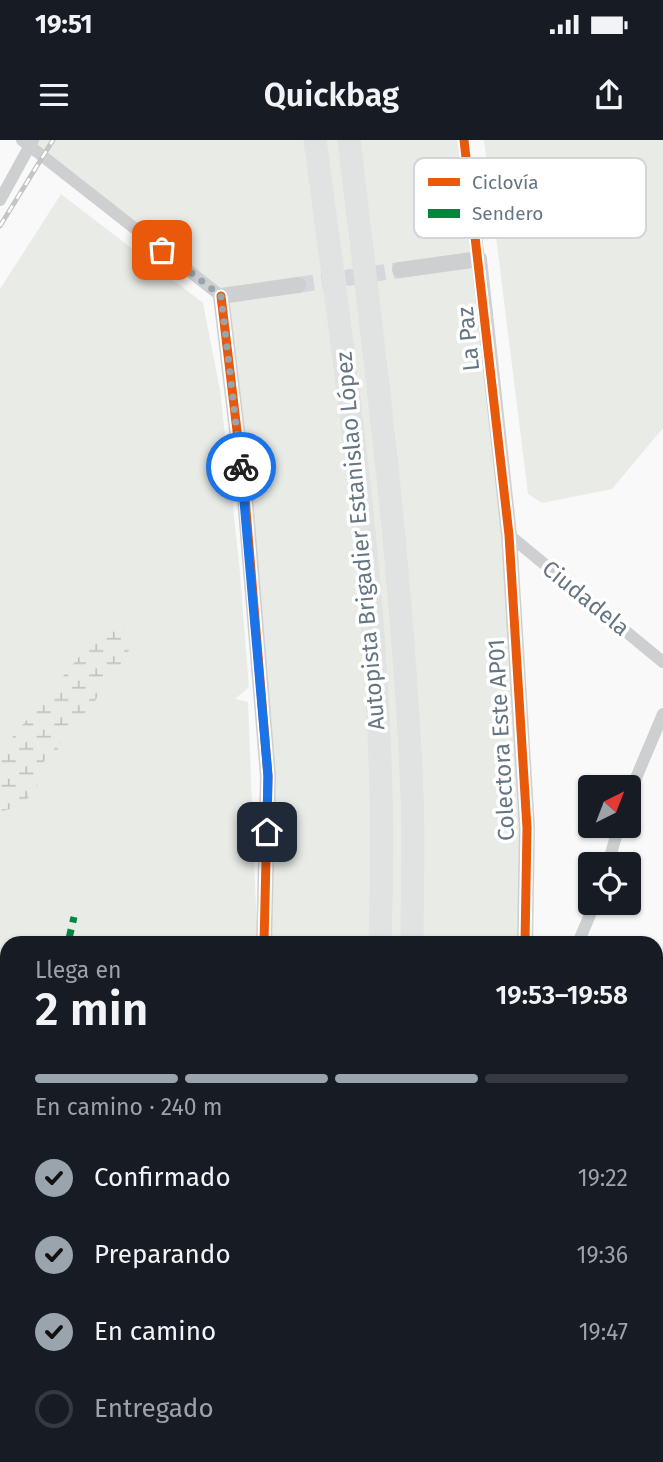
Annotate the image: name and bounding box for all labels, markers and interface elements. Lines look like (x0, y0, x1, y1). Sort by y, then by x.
text: 19:51 (35, 9, 93, 40)
icon: menu (35, 76, 73, 114)
text: Quickbag (264, 76, 399, 114)
icon: share (590, 76, 628, 114)
legend (414, 158, 646, 238)
text: Ciclovía (472, 171, 539, 194)
text: Sendero (472, 202, 543, 225)
pin (132, 220, 192, 280)
icon: bag (143, 231, 181, 269)
street label: La Paz (451, 305, 485, 373)
street label: Autopista Brigadier Estanislao López (329, 350, 391, 732)
courier (206, 432, 276, 502)
icon: bike (222, 448, 260, 486)
street label: Ciudadela (537, 554, 635, 642)
street label: Colectora Este AP01 (482, 638, 520, 842)
north arrow (578, 775, 640, 838)
map controls (578, 775, 641, 915)
pin (237, 802, 297, 862)
icon: home (248, 813, 286, 851)
button: locate (578, 852, 641, 915)
text: Llega en (35, 956, 121, 984)
text: 19:53–19:58 (496, 980, 628, 1011)
text: 2 min (35, 982, 148, 1037)
text: En camino · 240 m (35, 1093, 222, 1121)
icon: check (35, 1159, 73, 1197)
text: Confirmado (94, 1162, 231, 1193)
text: 19:22 (578, 1164, 628, 1192)
icon: check (35, 1236, 73, 1274)
text: Preparando (94, 1239, 231, 1270)
text: 19:36 (577, 1241, 628, 1269)
icon: check (35, 1313, 73, 1351)
text: En camino (94, 1316, 216, 1347)
text: 19:47 (579, 1318, 628, 1346)
text: Entregado (94, 1393, 214, 1424)

